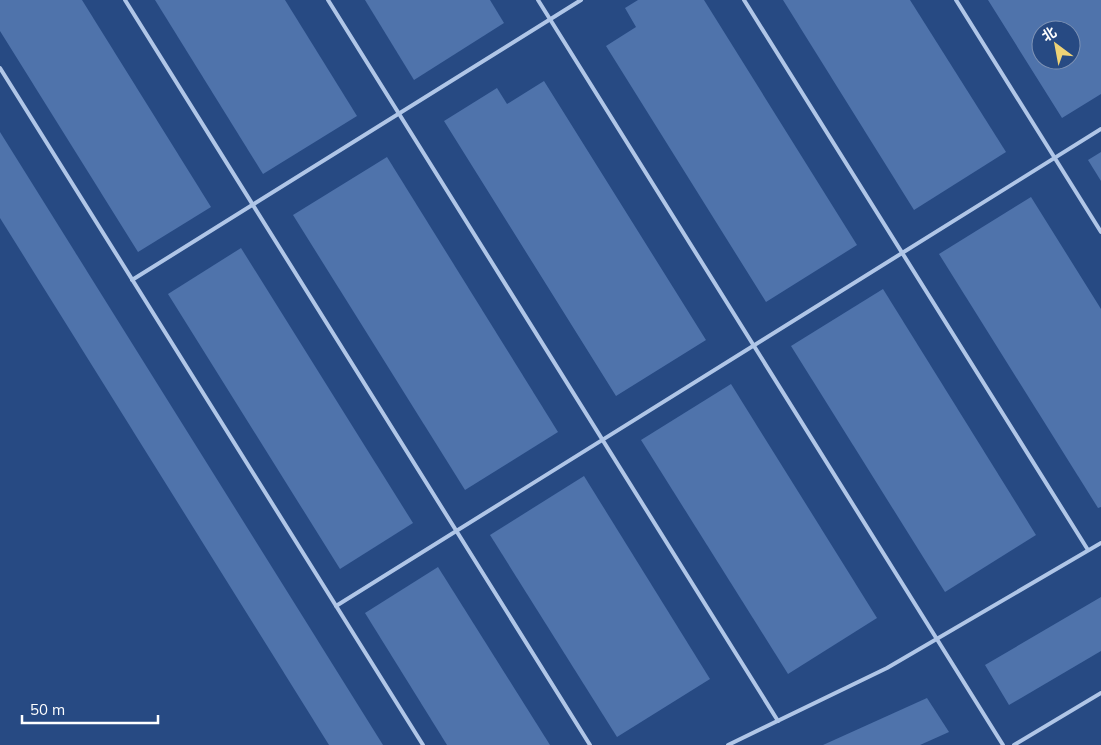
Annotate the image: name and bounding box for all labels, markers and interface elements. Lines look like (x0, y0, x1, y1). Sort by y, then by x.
north arrow (1031, 20, 1081, 70)
text: 北 (1038, 23, 1060, 45)
scale bar (22, 692, 159, 724)
text: 50 m (30, 700, 65, 719)

